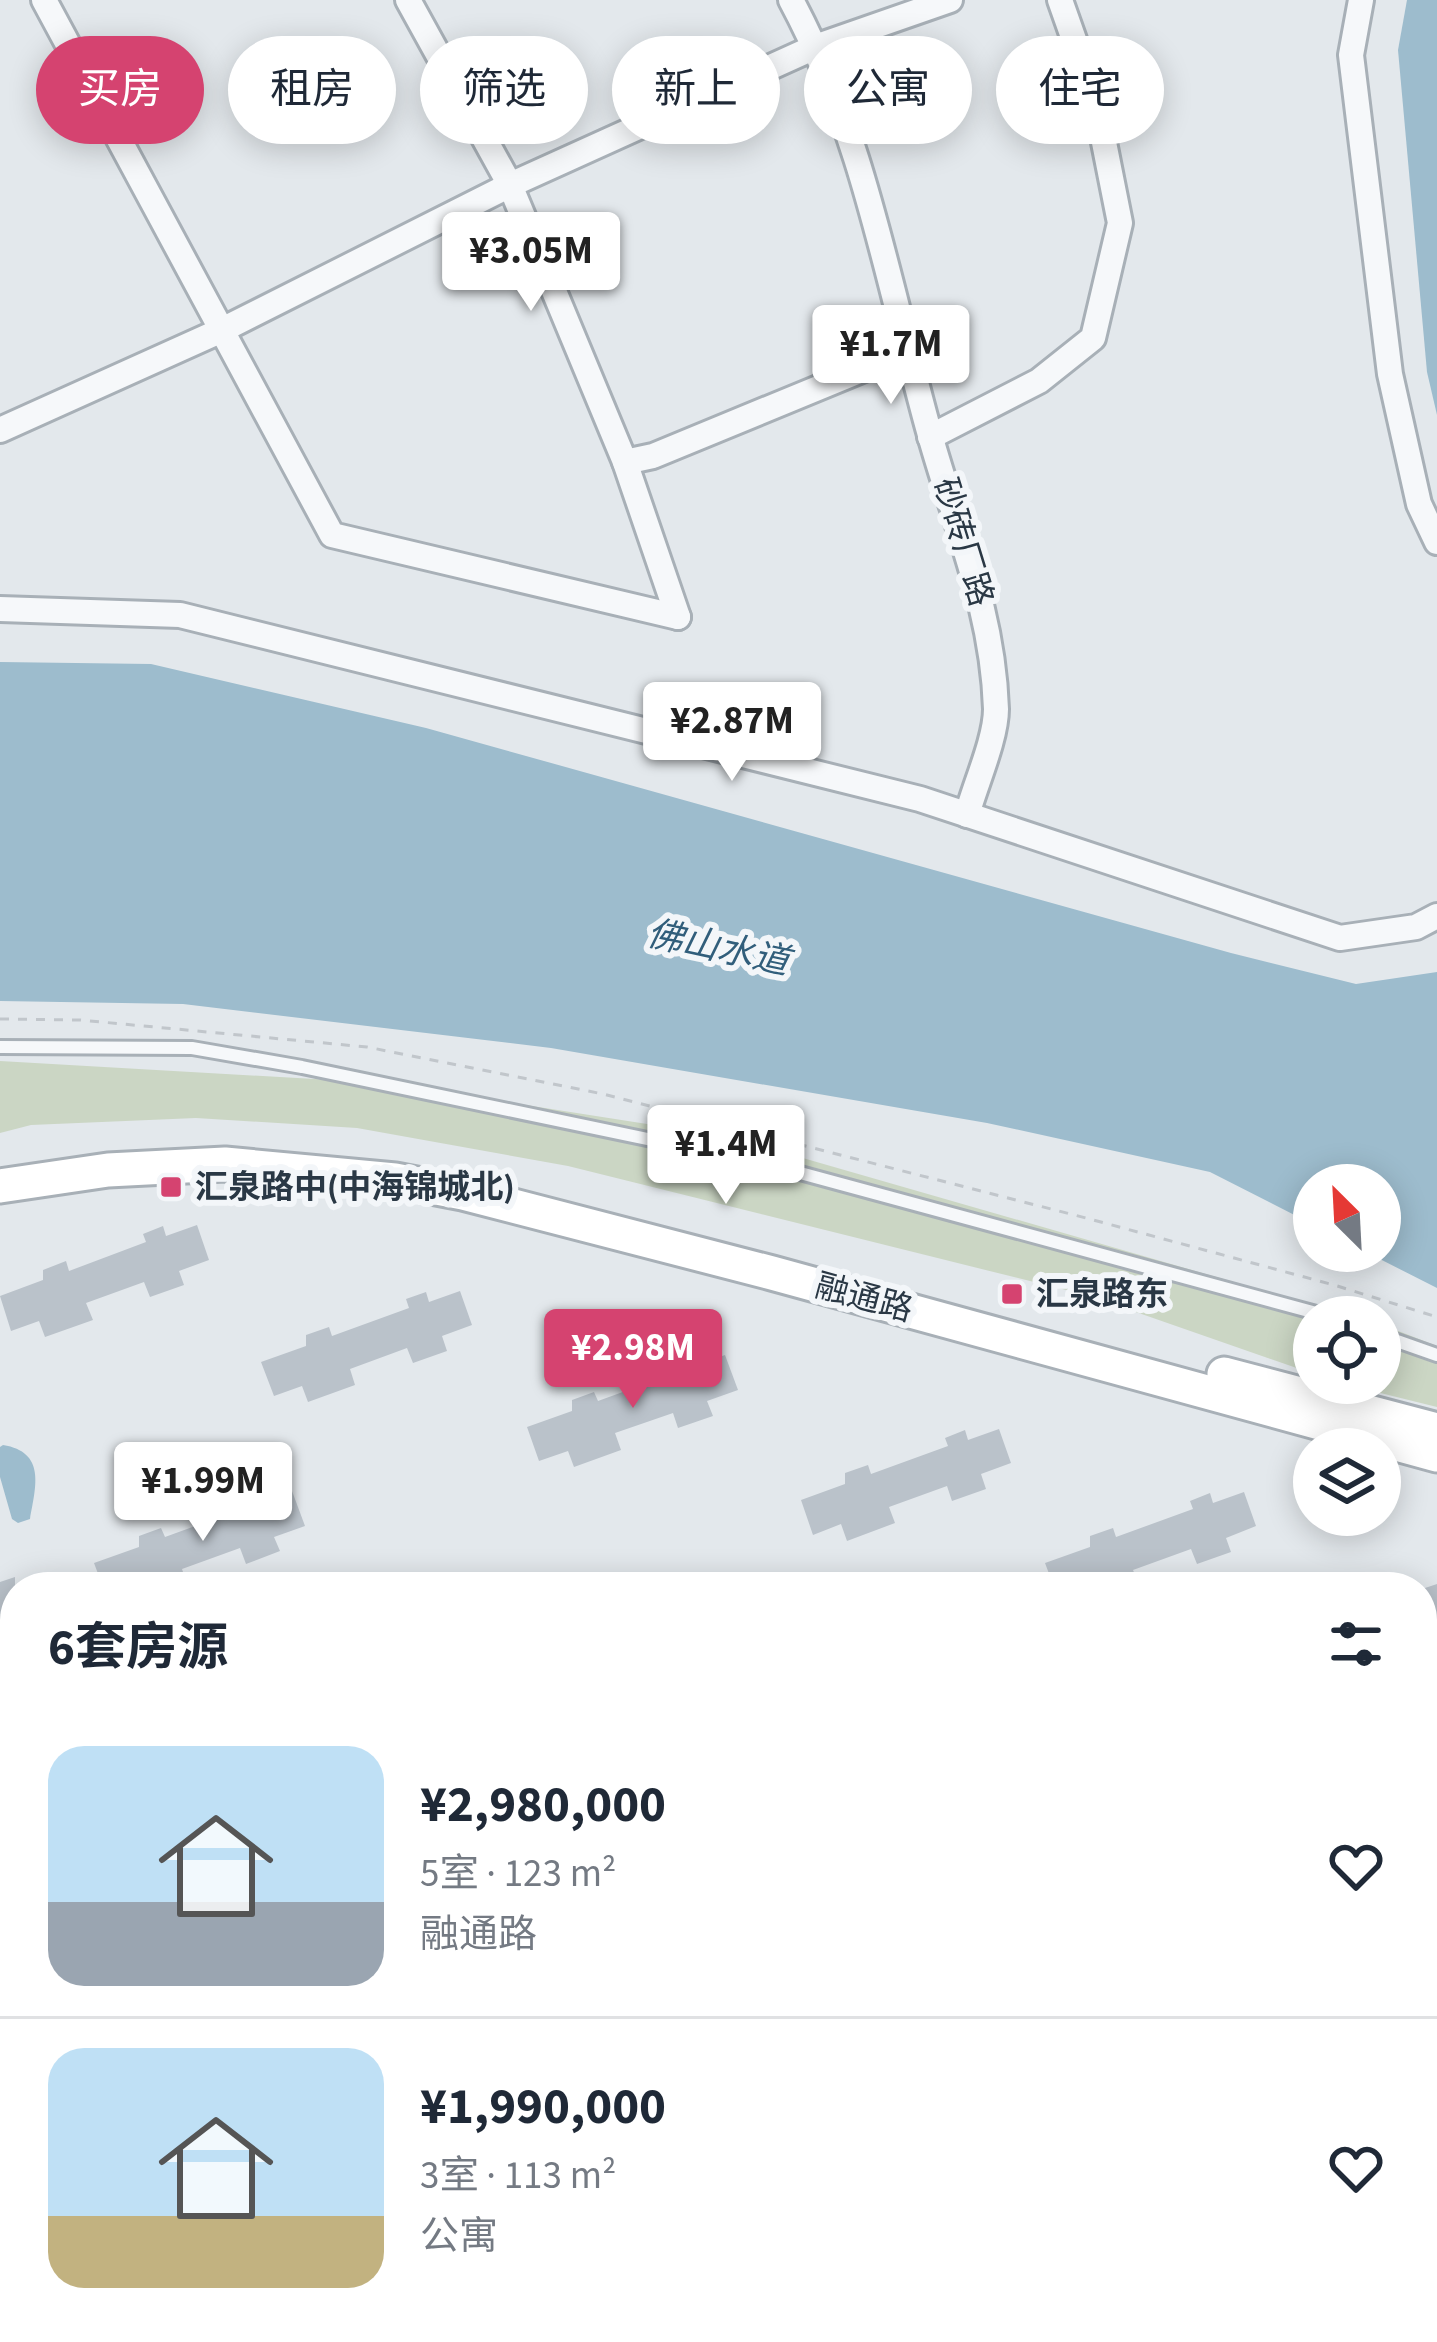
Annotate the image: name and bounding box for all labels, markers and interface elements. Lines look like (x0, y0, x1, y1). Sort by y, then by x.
chip: 买房 (36, 36, 204, 144)
chip: 租房 (228, 36, 396, 144)
chip: 筛选 (420, 36, 588, 144)
chip: 新上 (612, 36, 780, 144)
chip: 公寓 (804, 36, 972, 144)
chip: 住宅 (996, 36, 1164, 144)
pin: ¥3.05M (433, 212, 629, 314)
text: ¥3.05M (469, 223, 593, 279)
pin: ¥1.7M (807, 305, 975, 407)
text: ¥1.7M (839, 316, 943, 372)
street label: 砂砖厂路 (921, 472, 1005, 612)
pin: ¥2.87M (634, 682, 830, 784)
text: ¥2.87M (670, 693, 794, 749)
water label: 佛山水道 (642, 908, 799, 989)
pin: ¥1.4M (642, 1105, 810, 1207)
text: ¥1.4M (674, 1116, 778, 1172)
place label: 汇泉路中(中海锦城北) (195, 1164, 515, 1211)
north arrow (1293, 1164, 1401, 1272)
map controls (1293, 1164, 1401, 1536)
marker: 汇泉路中(中海锦城北) (158, 1174, 184, 1200)
street label: 融通路 (810, 1262, 918, 1334)
place label: 汇泉路东 (1036, 1271, 1168, 1318)
marker: 汇泉路东 (999, 1281, 1025, 1307)
button: locate (1293, 1296, 1401, 1404)
pin: ¥2.98M (535, 1309, 731, 1411)
text: ¥2.98M (571, 1320, 695, 1376)
button: layers (1293, 1428, 1401, 1536)
pin: ¥1.99M (105, 1442, 301, 1544)
text: ¥1.99M (141, 1453, 265, 1509)
icon: filters (1323, 1611, 1389, 1677)
text: 6套房源 (48, 1612, 228, 1684)
text: ¥2,980,000 (420, 1769, 666, 1841)
icon: home (144, 1794, 288, 1938)
icon: heart (1323, 1833, 1389, 1899)
text: 5室 · 123 m² (420, 1846, 616, 1902)
text: 融通路 (420, 1907, 537, 1963)
text: ¥1,990,000 (420, 2071, 666, 2143)
icon: home (144, 2096, 288, 2240)
icon: heart (1323, 2135, 1389, 2201)
text: 3室 · 113 m² (420, 2148, 616, 2204)
text: 公寓 (420, 2209, 498, 2265)

